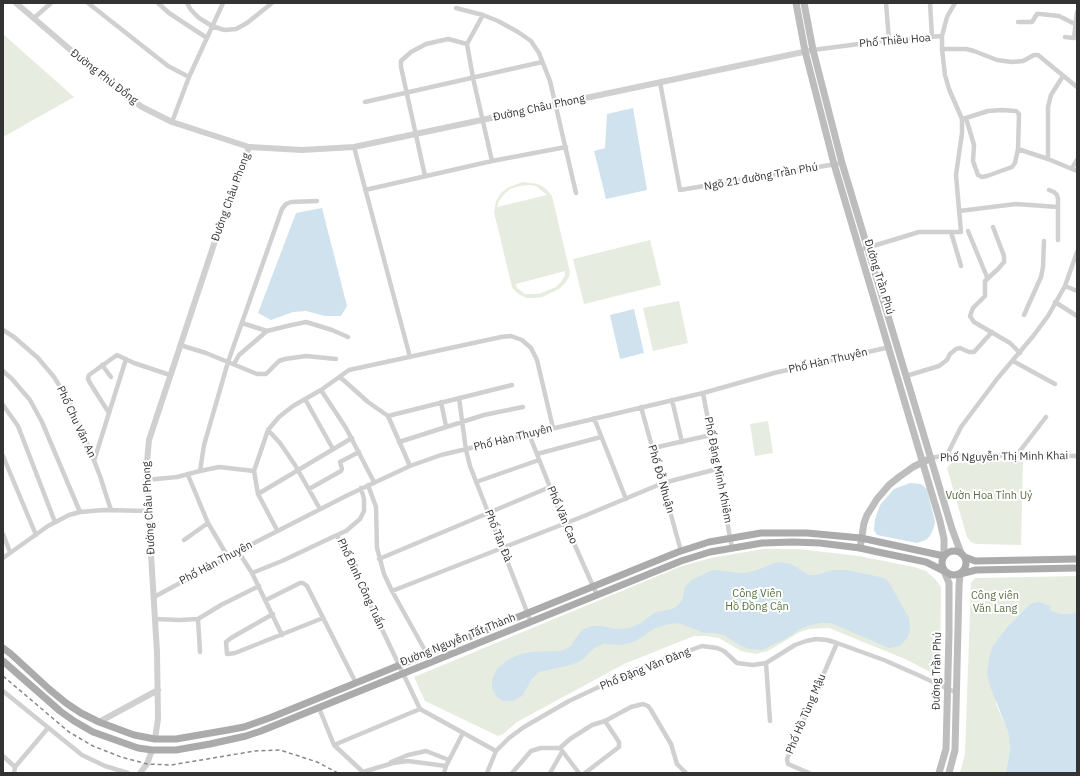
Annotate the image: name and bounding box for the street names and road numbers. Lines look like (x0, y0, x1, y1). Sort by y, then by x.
street label: Phố Thiều Hoa (859, 31, 931, 51)
street label: Đường Phù Đổng (68, 47, 140, 107)
street label: Đường Châu Phong (492, 92, 586, 124)
street label: Đường Châu Phong (209, 151, 253, 243)
street label: Ngõ 21 đường Trần Phú (703, 160, 819, 194)
street label: Đường Trần Phú (861, 238, 897, 316)
street label: Phố Hàn Thuyên (787, 345, 869, 377)
street label: Phố Chu Văn An (54, 384, 98, 460)
street label: Phố Đặng Minh Khiêm (701, 416, 735, 524)
street label: Phố Hàn Thuyên (472, 422, 554, 454)
street label: Phố Đỗ Nhuận (645, 443, 677, 515)
street label: Phố Nguyễn Thị Minh Khai (940, 449, 1068, 465)
street label: Đường Châu Phong (140, 461, 158, 555)
street label: Phố Văn Cao (544, 484, 580, 546)
street label: Phố Tản Đà (482, 508, 514, 564)
street label: Phố Đinh Công Tuấn (334, 536, 388, 632)
street label: Phố Hàn Thuyên (177, 538, 255, 588)
street label: Đường Nguyễn Tất Thành (398, 611, 518, 669)
street label: Đường Trần Phú (930, 632, 944, 710)
street label: Phố Đặng Văn Đăng (598, 645, 692, 693)
street label: Phố Hồ Tùng Mậu (783, 672, 829, 756)

